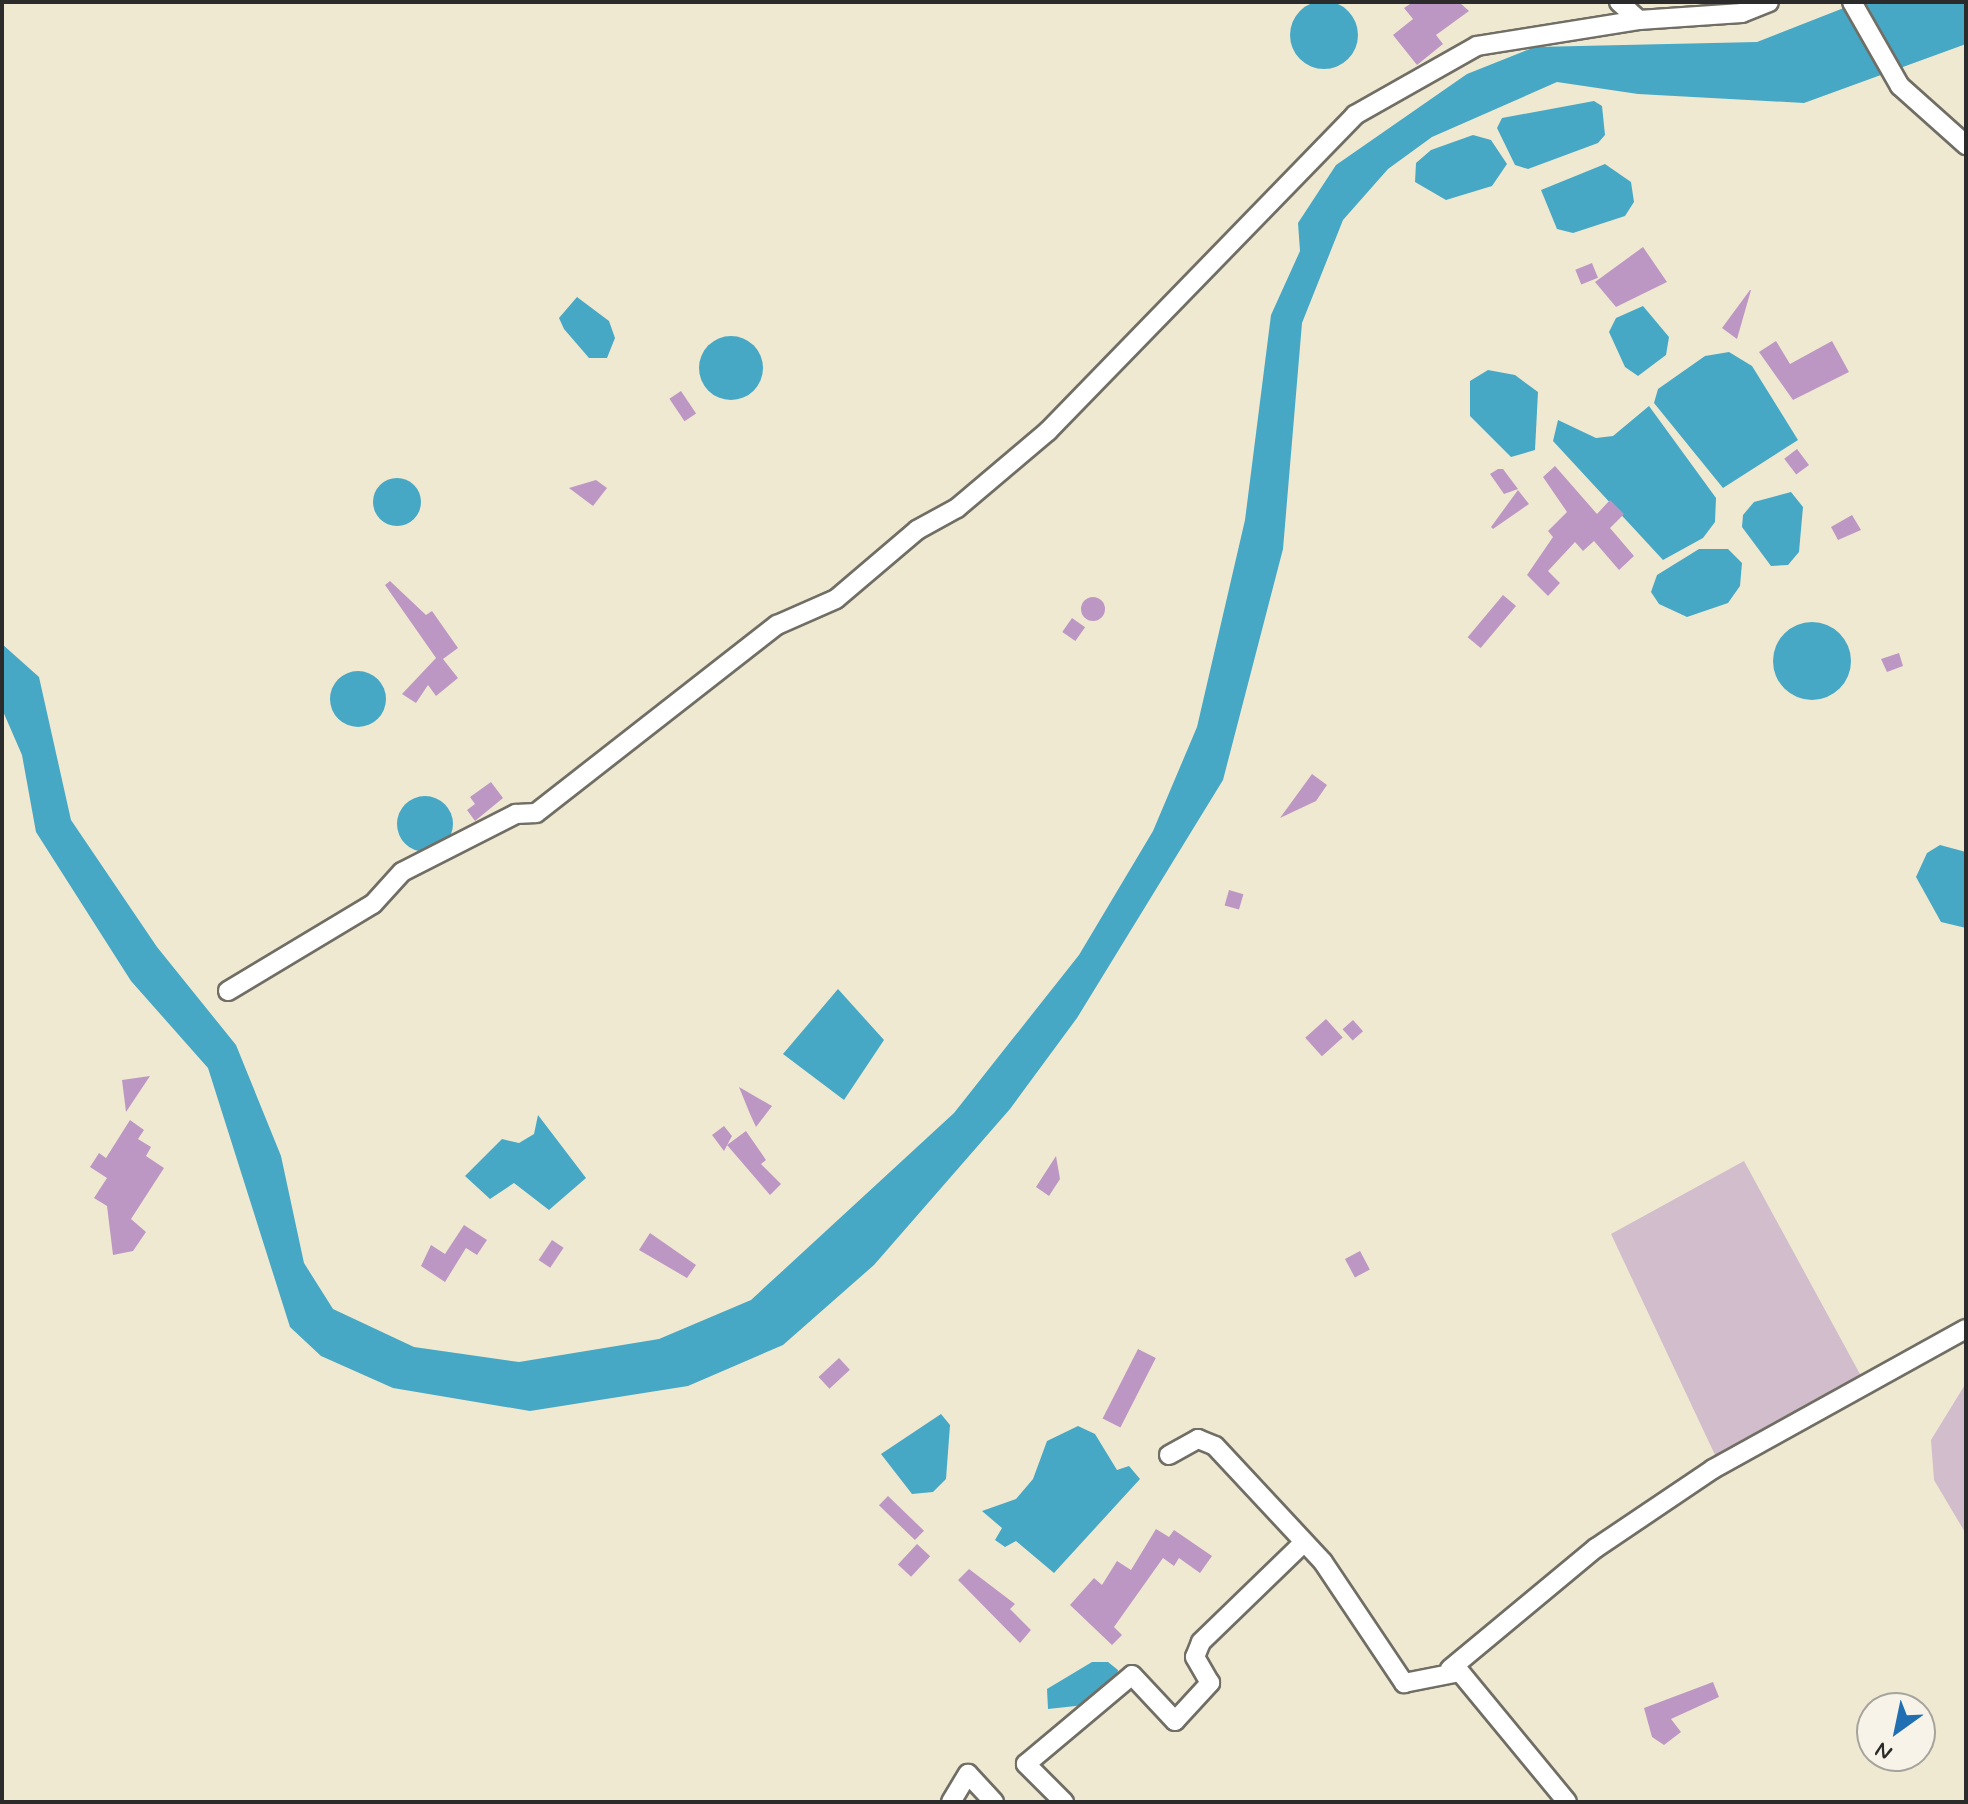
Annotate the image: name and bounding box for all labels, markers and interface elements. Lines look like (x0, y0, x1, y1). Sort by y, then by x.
north arrow (1856, 1692, 1936, 1772)
text: N (1870, 1735, 1898, 1766)

